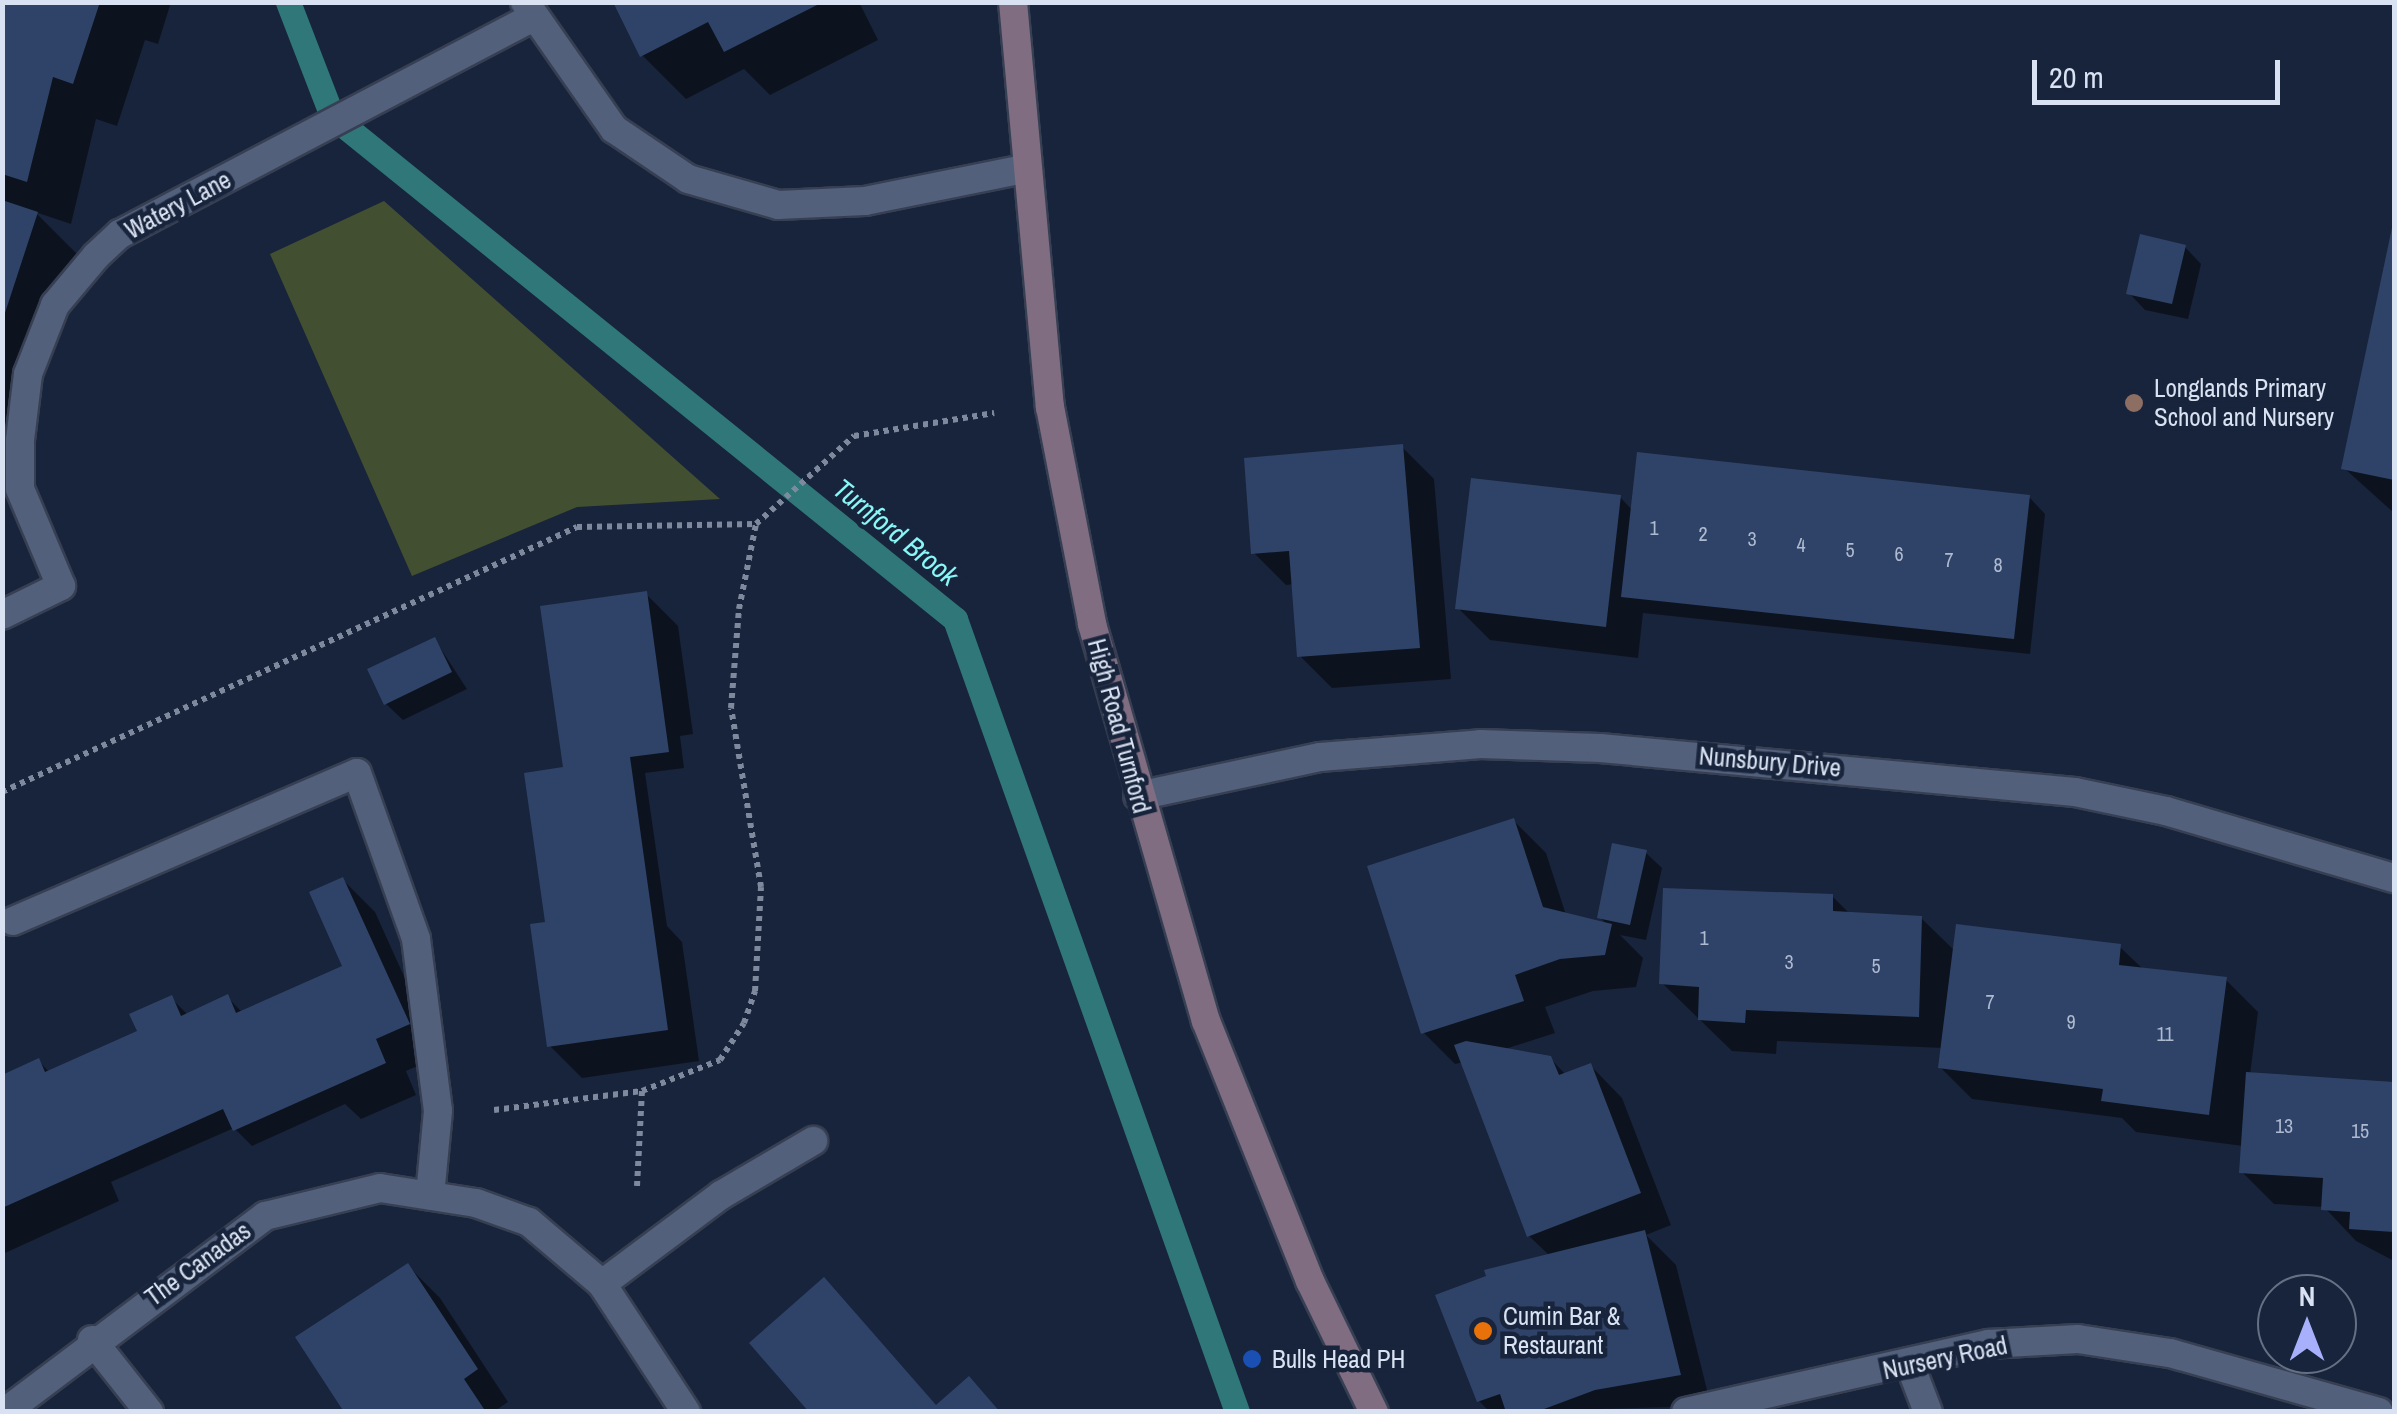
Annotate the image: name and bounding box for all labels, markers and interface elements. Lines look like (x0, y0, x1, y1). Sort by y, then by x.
scale bar (2037, 40, 2284, 102)
text: 20 m (2049, 57, 2104, 97)
street label: Watery Lane (120, 165, 236, 245)
place label: Longlands Primary School and Nursery (2154, 374, 2334, 433)
marker: Longlands Primary School and Nursery (2123, 392, 2145, 414)
water label: Turnford Brook (827, 471, 965, 593)
house number: 1 (1649, 515, 1659, 539)
house number: 2 (1698, 521, 1708, 545)
house number: 3 (1747, 526, 1757, 550)
house number: 4 (1796, 532, 1806, 556)
house number: 5 (1845, 537, 1855, 561)
house number: 6 (1894, 541, 1904, 565)
house number: 7 (1944, 547, 1954, 571)
house number: 8 (1993, 552, 2003, 576)
street label: High Road Turnford (1081, 635, 1157, 817)
street label: Nunsbury Drive (1698, 741, 1842, 783)
house number: 1 (1699, 925, 1709, 949)
house number: 3 (1784, 949, 1794, 973)
house number: 5 (1871, 953, 1881, 977)
house number: 7 (1985, 989, 1995, 1013)
house number: 9 (2066, 1009, 2076, 1033)
house number: 11 (2156, 1021, 2174, 1045)
house number: 13 (2275, 1113, 2293, 1137)
house number: 15 (2351, 1118, 2369, 1142)
street label: The Canadas (139, 1216, 257, 1312)
north arrow (2257, 1274, 2357, 1374)
text: N (2299, 1277, 2315, 1315)
place label: Cumin Bar & Restaurant (1503, 1302, 1620, 1361)
marker: Cumin Bar & Restaurant (1472, 1320, 1494, 1342)
street label: Nursery Road (1880, 1330, 2010, 1386)
place label: Bulls Head PH (1272, 1344, 1405, 1374)
marker: Bulls Head PH (1241, 1348, 1263, 1370)

